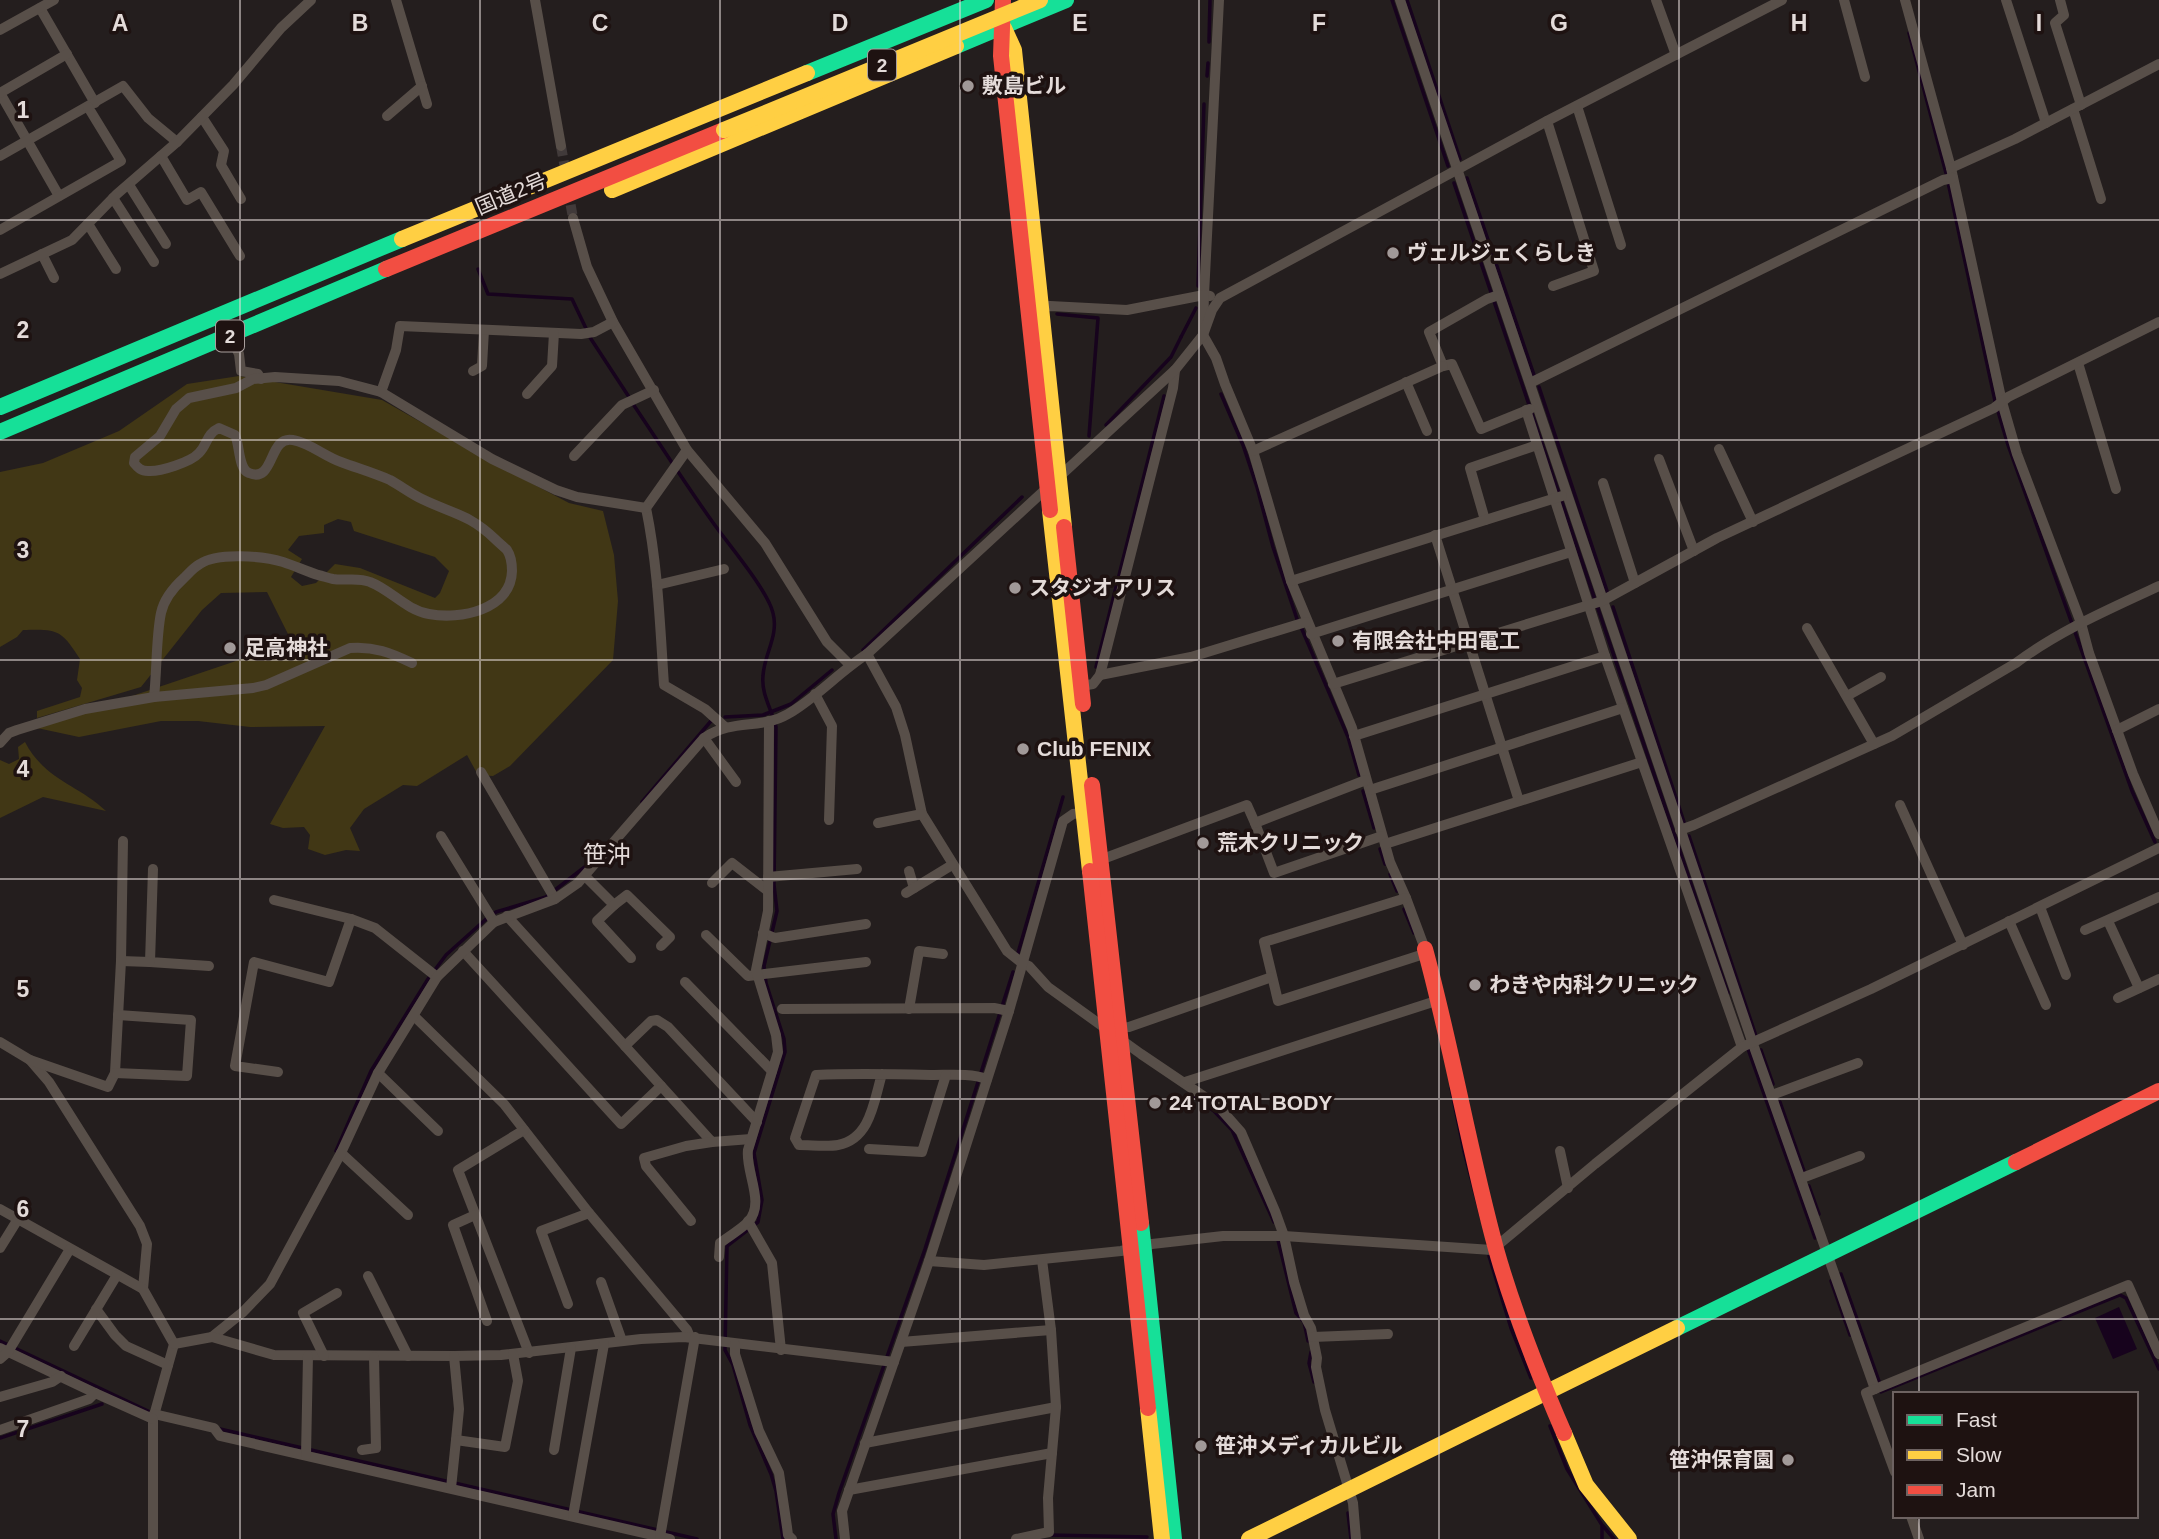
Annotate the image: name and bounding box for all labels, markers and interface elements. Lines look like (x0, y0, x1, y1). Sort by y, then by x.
text: A (112, 10, 128, 36)
text: B (352, 10, 368, 36)
text: C (592, 10, 608, 36)
text: D (832, 10, 848, 36)
text: E (1072, 10, 1088, 36)
text: F (1312, 10, 1326, 36)
text: G (1550, 10, 1568, 36)
text: H (1791, 10, 1807, 36)
text: I (2036, 10, 2042, 36)
road number: 2 (868, 50, 896, 80)
place label: 敷島ビル (982, 74, 1066, 97)
marker: 敷島ビル (960, 78, 976, 94)
text: 1 (17, 97, 30, 123)
street label: 国道2号 (472, 168, 550, 219)
place label: ヴェルジェくらしき (1407, 241, 1596, 264)
marker: ヴェルジェくらしき (1385, 245, 1401, 261)
text: 2 (17, 317, 29, 343)
road number: 2 (216, 320, 244, 352)
text: 3 (17, 537, 29, 563)
place label: スタジオアリス (1029, 576, 1176, 599)
marker: スタジオアリス (1007, 580, 1023, 596)
place label: 有限会社中田電工 (1352, 629, 1520, 652)
marker: 有限会社中田電工 (1330, 633, 1346, 649)
place label: 足高神社 (244, 636, 328, 659)
marker: 足高神社 (222, 640, 238, 656)
place label: Club FENIX (1037, 737, 1151, 760)
marker: Club FENIX (1015, 741, 1031, 757)
text: 4 (17, 756, 30, 782)
place label: 荒木クリニック (1217, 831, 1364, 854)
marker: 荒木クリニック (1195, 835, 1211, 851)
district label: 笹沖 (583, 841, 631, 868)
place label: わきや内科クリニック (1489, 973, 1699, 996)
text: 5 (17, 976, 30, 1002)
marker: わきや内科クリニック (1467, 977, 1483, 993)
place label: 24 TOTAL BODY (1169, 1091, 1332, 1114)
marker: 24 TOTAL BODY (1147, 1095, 1163, 1111)
text: 6 (17, 1196, 29, 1222)
legend (1893, 1392, 2138, 1518)
text: Fast (1956, 1408, 1997, 1431)
text: 7 (17, 1416, 29, 1442)
place label: 笹沖メディカルビル (1215, 1434, 1403, 1457)
marker: 笹沖メディカルビル (1193, 1438, 1209, 1454)
text: Slow (1956, 1443, 2002, 1466)
place label: 笹沖保育園 (1669, 1448, 1774, 1471)
marker: 笹沖保育園 (1780, 1452, 1796, 1468)
text: Jam (1956, 1478, 1996, 1501)

